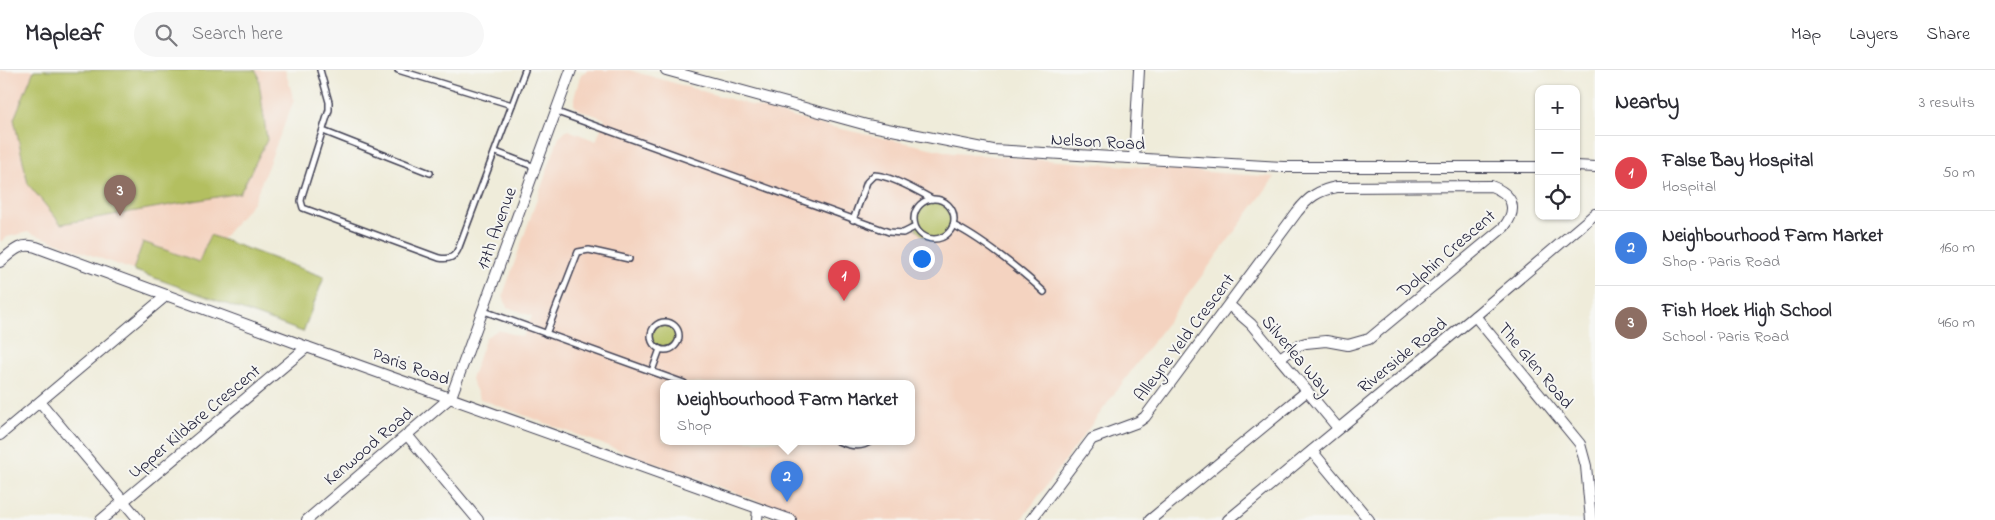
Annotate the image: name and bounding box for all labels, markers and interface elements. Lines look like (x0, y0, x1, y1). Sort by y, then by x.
search box (134, 12, 484, 57)
text: Mapleaf (25, 17, 104, 52)
icon: search (152, 21, 180, 49)
text: Search here (192, 21, 283, 48)
text: Map (1791, 22, 1821, 48)
text: Layers (1849, 22, 1899, 48)
text: Share (1927, 22, 1970, 48)
map controls (1535, 85, 1580, 220)
button: + (1535, 85, 1580, 130)
text: Nearby (1615, 88, 1679, 118)
text: 3 results (1919, 91, 1975, 115)
street label: Nelson Road (1050, 128, 1146, 158)
button: − (1535, 130, 1580, 175)
text: False Bay Hospital (1662, 148, 1813, 175)
text: 1 (1628, 161, 1634, 185)
text: 50 m (1943, 161, 1975, 185)
pin: 3 (104, 175, 136, 216)
button: locate (1535, 175, 1580, 220)
text: Hospital (1662, 175, 1716, 199)
street label: 17th Avenue (471, 183, 525, 274)
street label: Dolphin Crescent (1392, 204, 1502, 305)
text: Neighbourhood Farm Market (1662, 223, 1883, 250)
text: 2 (1627, 236, 1635, 260)
text: 160 m (1940, 236, 1975, 260)
your location (909, 246, 935, 272)
text: Shop · Paris Road (1662, 250, 1780, 274)
pin: 1 (828, 260, 860, 301)
street label: Alleyne Yeld Crescent (1129, 269, 1242, 408)
text: Fish Hoek High School (1662, 298, 1832, 325)
street label: Silverlea Way (1254, 310, 1337, 402)
text: 3 (1628, 311, 1634, 335)
text: 460 m (1938, 311, 1975, 335)
street label: Riverside Road (1353, 312, 1454, 401)
street label: The Glen Road (1490, 317, 1579, 415)
text: School · Paris Road (1662, 325, 1789, 349)
street label: Paris Road (368, 342, 453, 393)
street label: Upper Kildare Crescent (123, 359, 267, 486)
popup (660, 380, 915, 445)
text: Neighbourhood Farm Market (677, 387, 898, 414)
street label: Kenwood Road (319, 402, 420, 493)
text: Shop (677, 414, 712, 438)
pin: 2 (771, 461, 803, 502)

